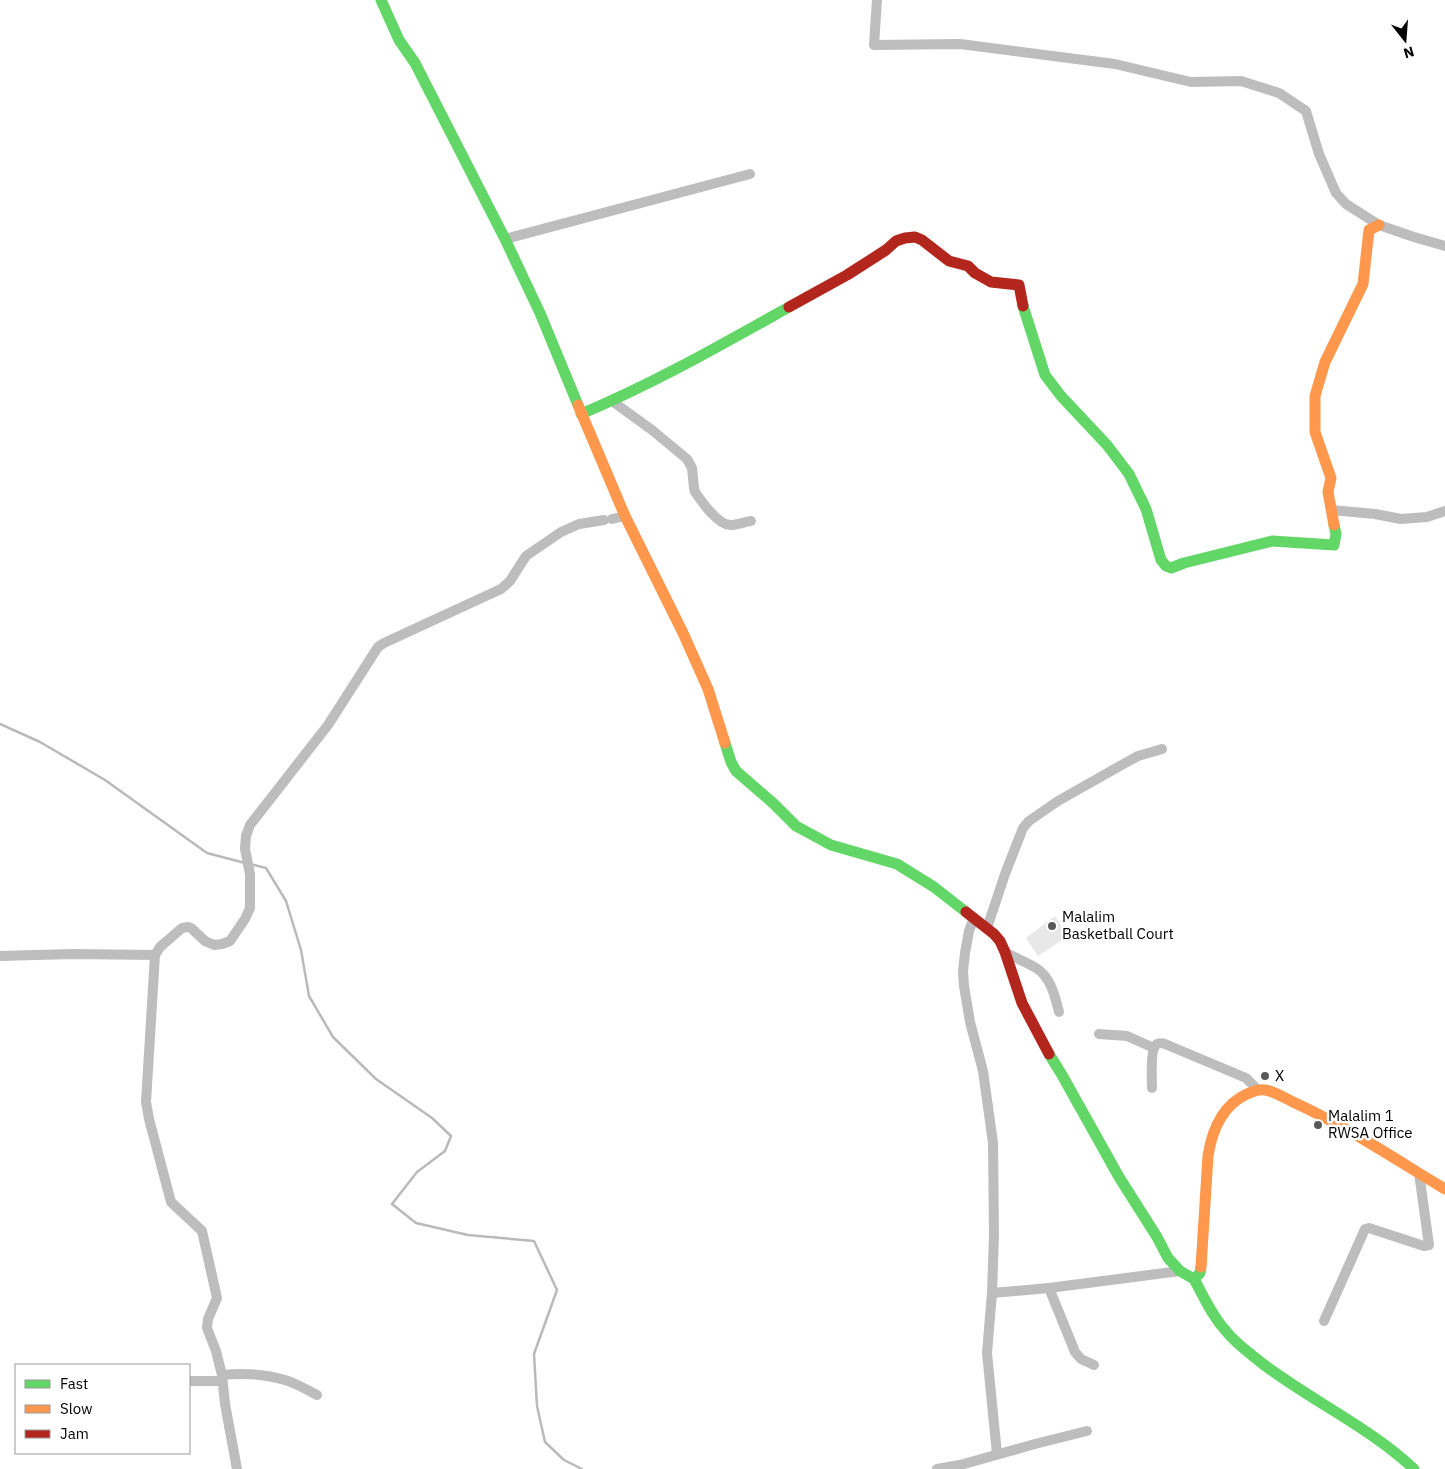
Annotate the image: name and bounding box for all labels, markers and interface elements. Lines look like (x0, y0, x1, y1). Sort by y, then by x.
north arrow (1380, 15, 1430, 65)
text: N (1401, 42, 1416, 63)
place label: Malalim Basketball Court (1062, 907, 1174, 943)
marker: Malalim Basketball Court (1046, 920, 1058, 932)
place label: X (1275, 1066, 1284, 1085)
marker: X (1259, 1070, 1271, 1082)
place label: Malalim 1 RWSA Office (1328, 1106, 1412, 1142)
marker: Malalim 1 RWSA Office (1312, 1119, 1324, 1131)
legend (15, 1364, 190, 1454)
text: Fast (60, 1374, 88, 1393)
text: Slow (60, 1399, 93, 1418)
text: Jam (60, 1424, 89, 1443)

